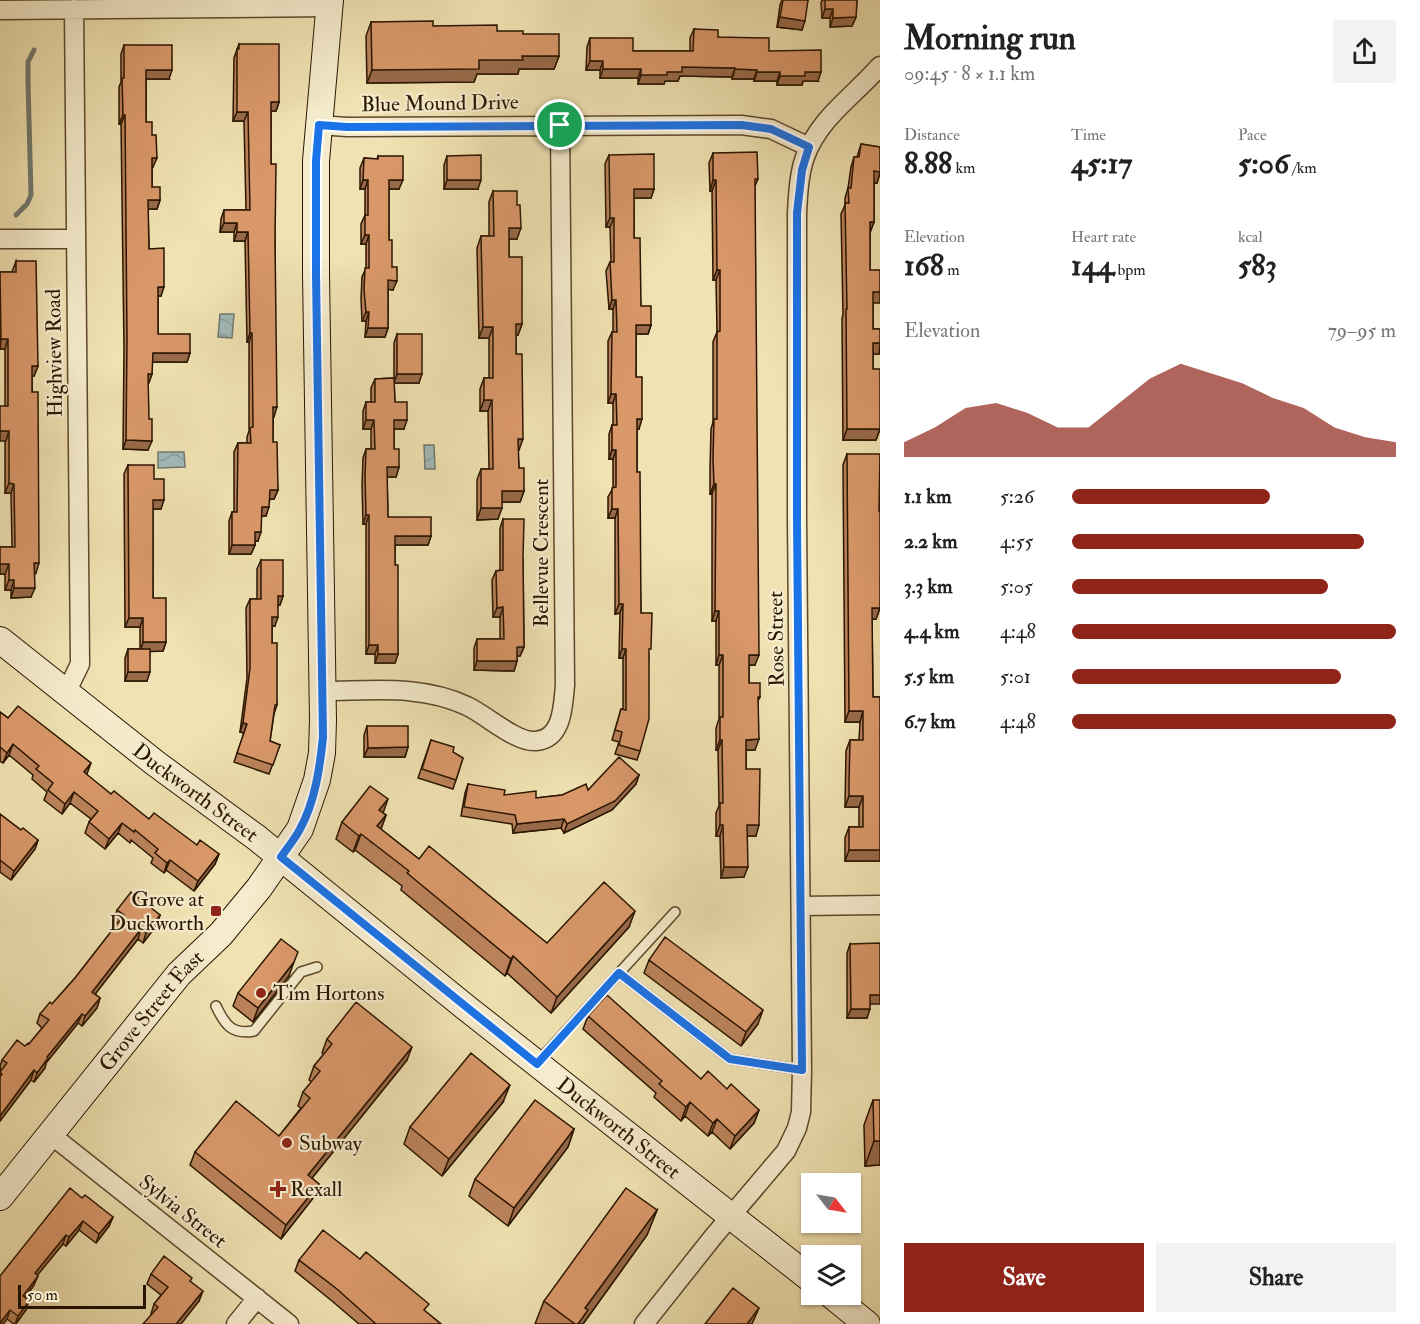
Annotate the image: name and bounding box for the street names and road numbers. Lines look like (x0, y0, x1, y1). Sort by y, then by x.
street label: Blue Mound Drive (361, 89, 519, 118)
street label: Highview Road (40, 288, 69, 417)
street label: Bellevue Crescent (528, 478, 555, 627)
street label: Rose Street (762, 591, 791, 687)
street label: Duckworth Street (127, 737, 264, 849)
street label: Grove Street East (93, 944, 210, 1077)
street label: Duckworth Street (551, 1071, 686, 1185)
street label: Sylvia Street (133, 1169, 232, 1254)

